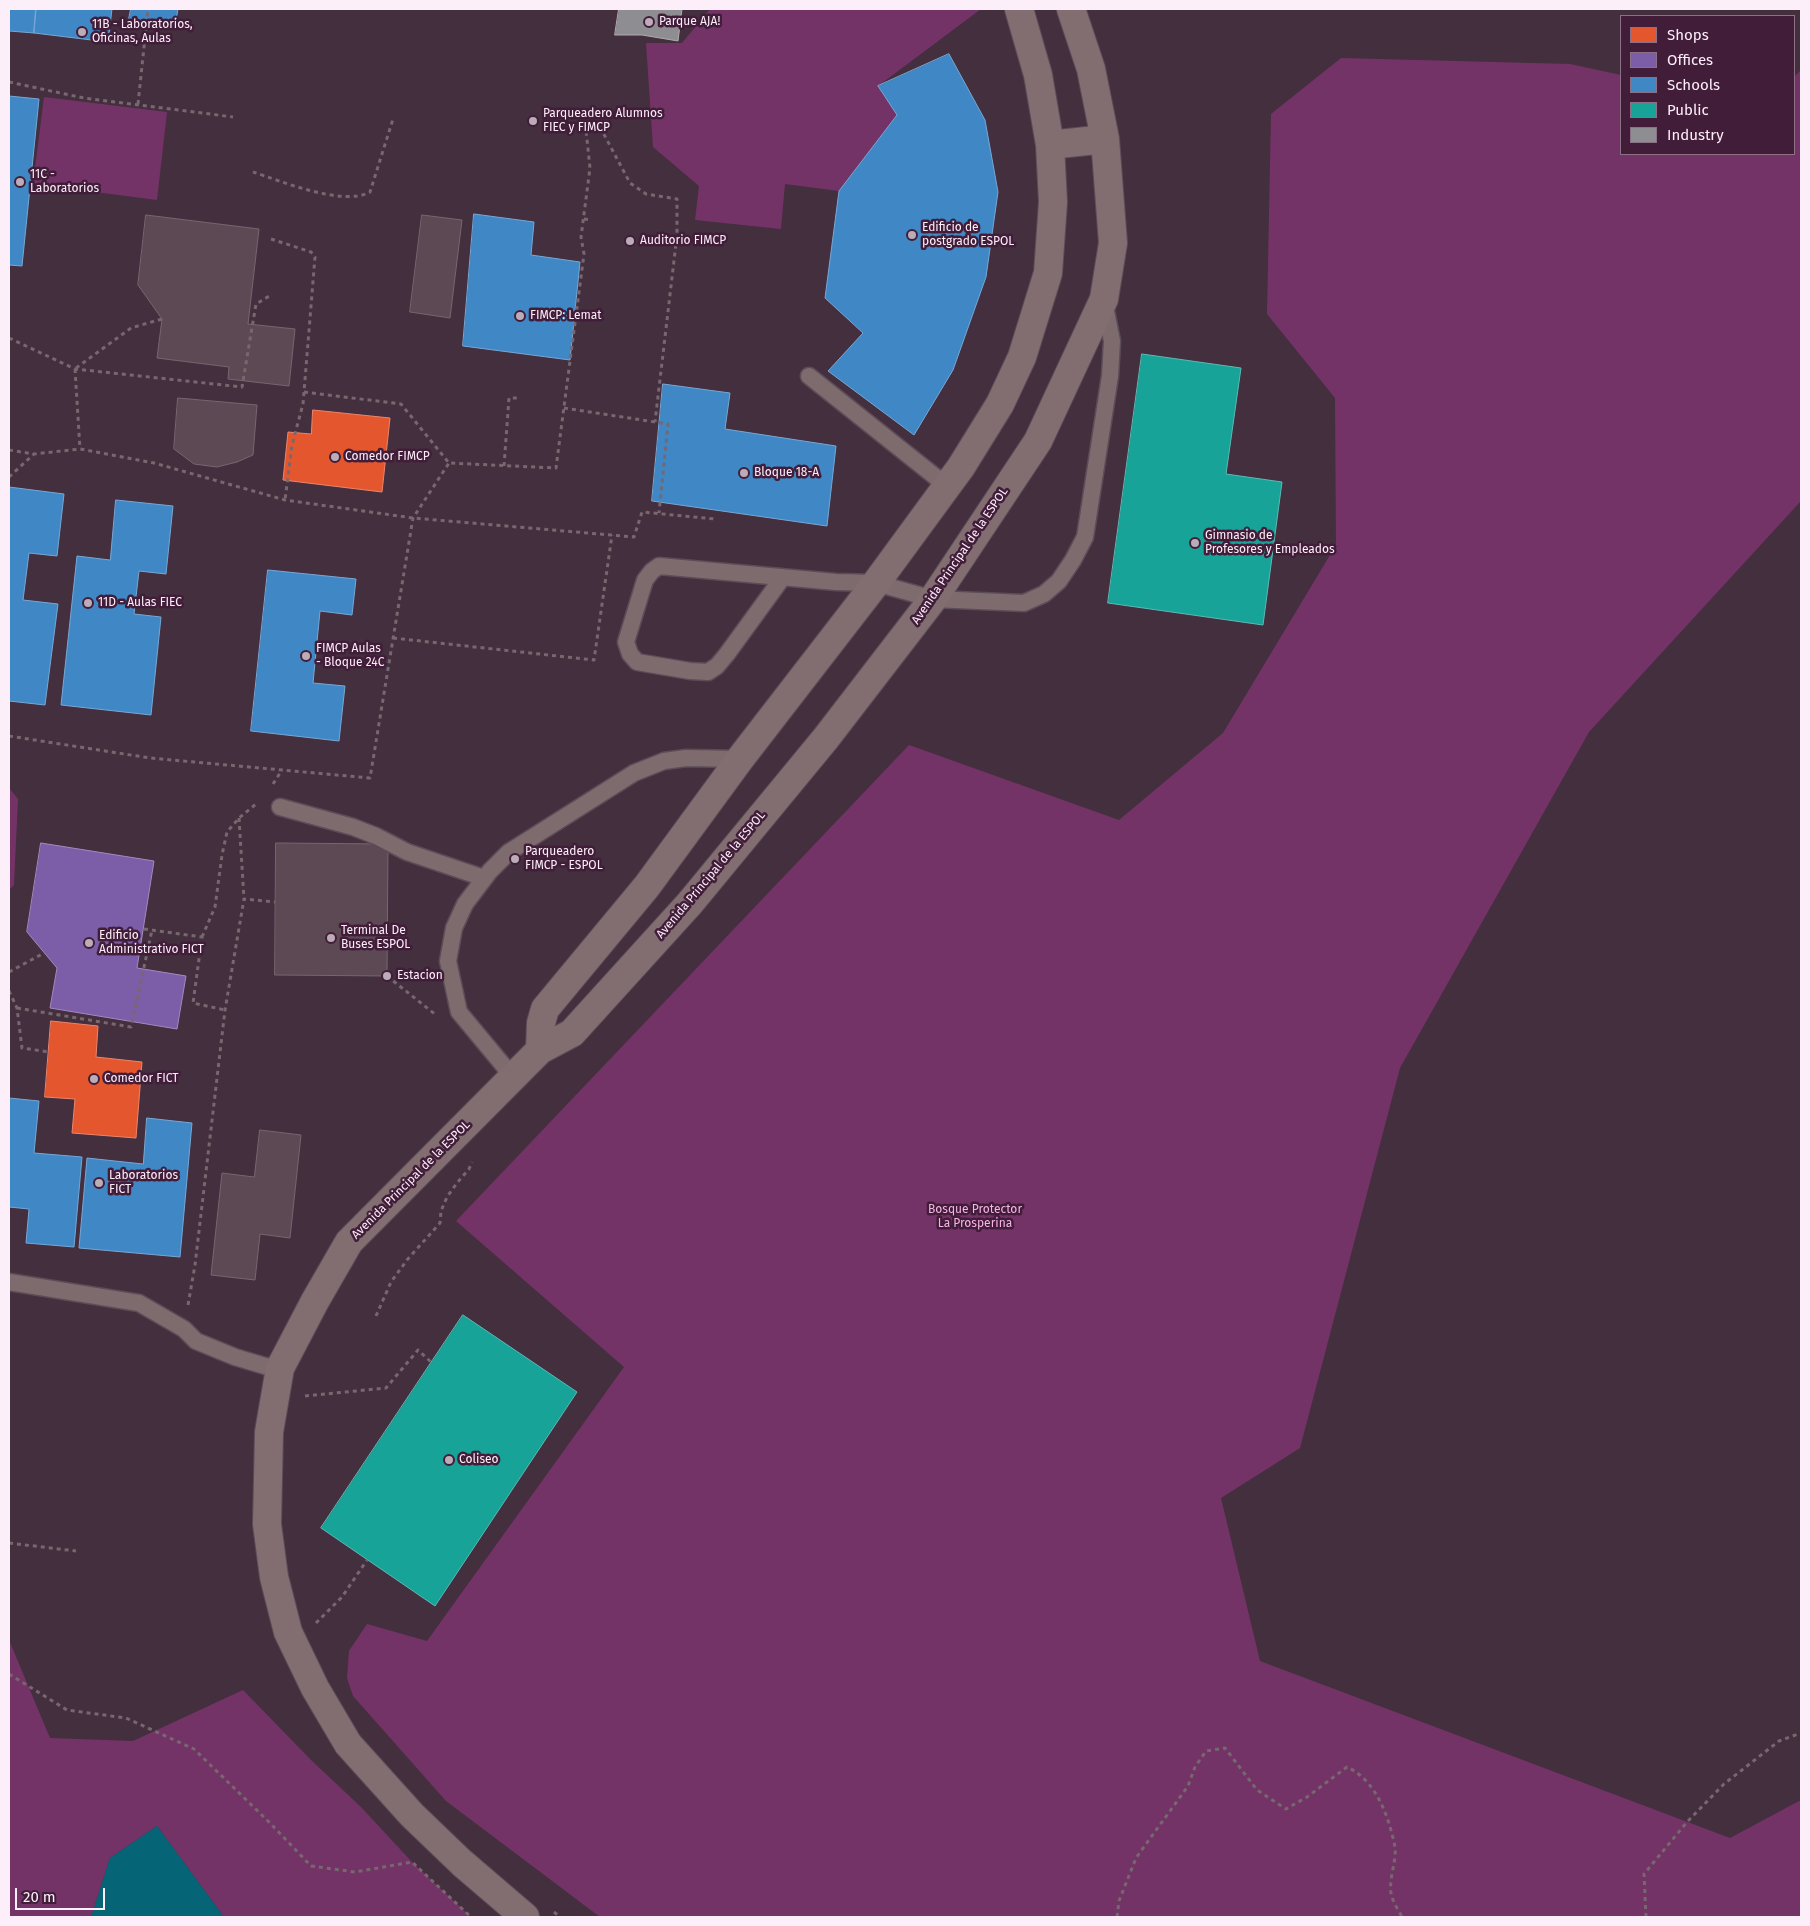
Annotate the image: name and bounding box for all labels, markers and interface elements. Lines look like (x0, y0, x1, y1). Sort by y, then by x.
place label: Parque AJA! (659, 15, 720, 29)
legend (1620, 15, 1795, 155)
marker: Parque AJA! (643, 16, 655, 28)
place label: 11B - Laboratorios, Oficinas, Aulas (92, 18, 193, 46)
marker: 11B - Laboratorios, Oficinas, Aulas (76, 26, 88, 38)
text: Shops (1667, 26, 1709, 44)
text: Offices (1667, 51, 1713, 69)
text: Schools (1667, 76, 1720, 94)
text: Public (1667, 101, 1709, 119)
place label: Parqueadero Alumnos FIEC y FIMCP (543, 107, 663, 135)
marker: Parqueadero Alumnos FIEC y FIMCP (527, 115, 539, 127)
text: Industry (1667, 126, 1724, 144)
place label: 11C - Laboratorios (30, 168, 99, 196)
marker: 11C - Laboratorios (14, 176, 26, 188)
place label: Edificio de postgrado ESPOL (922, 221, 1014, 249)
marker: Edificio de postgrado ESPOL (906, 229, 918, 241)
place label: Auditorio FIMCP (640, 234, 726, 248)
marker: Auditorio FIMCP (624, 235, 636, 247)
place label: FIMCP: Lemat (530, 309, 602, 323)
marker: FIMCP: Lemat (514, 310, 526, 322)
place label: Comedor FIMCP (345, 450, 430, 464)
marker: Comedor FIMCP (329, 451, 341, 463)
place label: Bloque 18-A (754, 466, 819, 480)
marker: Bloque 18-A (738, 467, 750, 479)
street label: Avenida Principal de la ESPOL (909, 485, 1011, 627)
place label: Gimnasio de Profesores y Empleados (1205, 529, 1335, 557)
marker: Gimnasio de Profesores y Empleados (1189, 537, 1201, 549)
place label: 11D - Aulas FIEC (98, 596, 182, 610)
marker: 11D - Aulas FIEC (82, 597, 94, 609)
place label: FIMCP Aulas - Bloque 24C (316, 642, 384, 670)
marker: FIMCP Aulas - Bloque 24C (300, 650, 312, 662)
street label: Avenida Principal de la ESPOL (654, 808, 768, 942)
place label: Parqueadero FIMCP - ESPOL (525, 845, 603, 873)
marker: Parqueadero FIMCP - ESPOL (509, 853, 521, 865)
place label: Terminal De Buses ESPOL (341, 924, 410, 952)
place label: Edificio Administrativo FICT (99, 929, 204, 957)
marker: Terminal De Buses ESPOL (325, 932, 337, 944)
marker: Edificio Administrativo FICT (83, 937, 95, 949)
place label: Estacion (397, 969, 443, 983)
marker: Estacion (381, 970, 393, 982)
place label: Comedor FICT (104, 1072, 179, 1086)
marker: Comedor FICT (88, 1073, 100, 1085)
street label: Avenida Principal de la ESPOL (349, 1118, 473, 1242)
place label: Laboratorios FICT (109, 1169, 178, 1197)
marker: Laboratorios FICT (93, 1177, 105, 1189)
park label: Bosque Protector La Prosperina (928, 1203, 1022, 1231)
place label: Coliseo (459, 1453, 499, 1467)
marker: Coliseo (443, 1454, 455, 1466)
scale bar (18, 1878, 108, 1910)
text: 20 m (23, 1888, 56, 1906)

